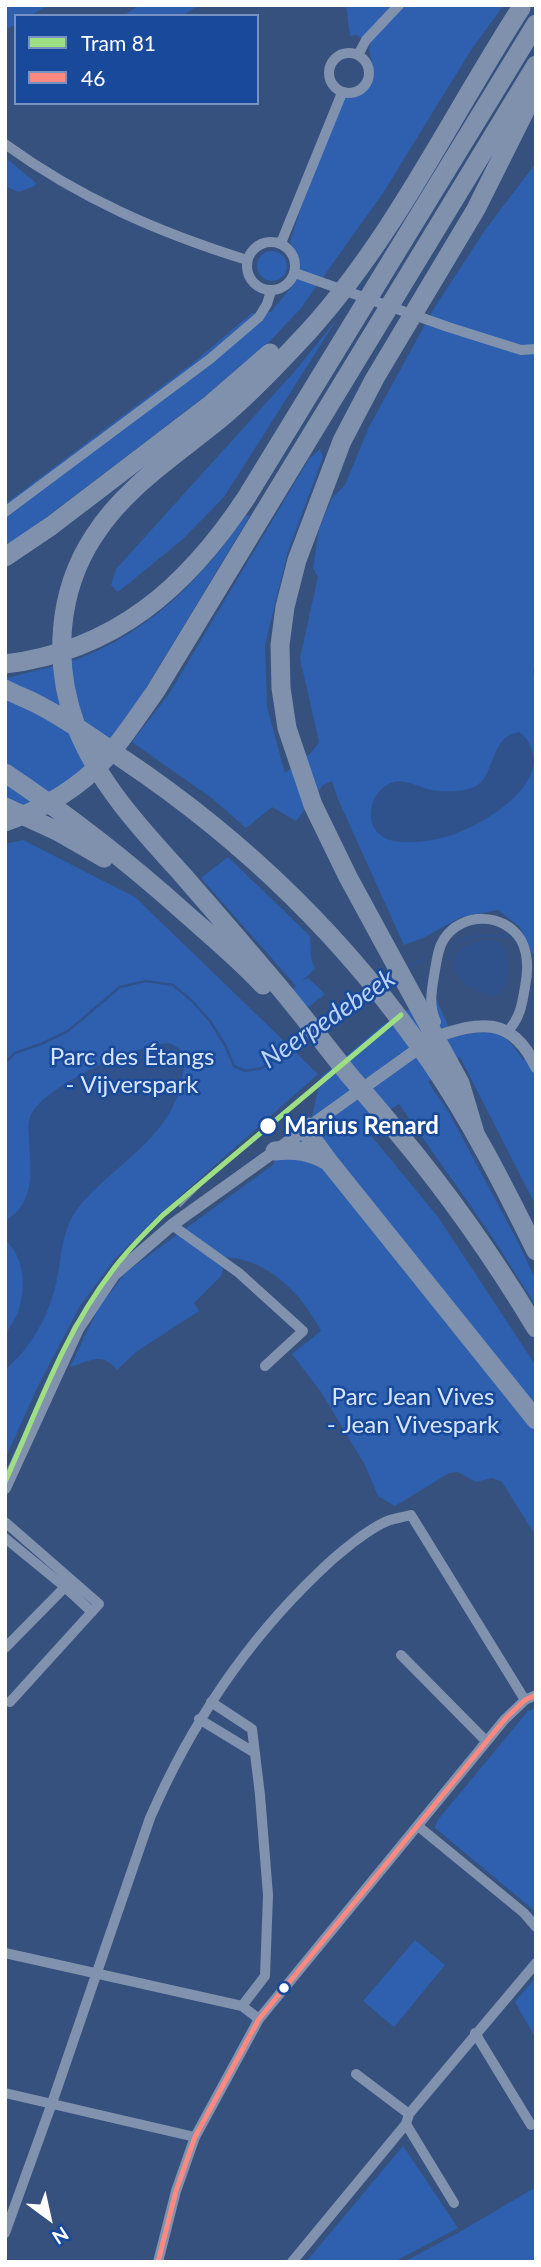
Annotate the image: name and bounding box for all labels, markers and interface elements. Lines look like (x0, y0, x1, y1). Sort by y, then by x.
legend (14, 14, 259, 105)
text: Tram 81 (81, 30, 156, 55)
text: 46 (81, 65, 105, 90)
water label: Neerpedebeek (255, 963, 401, 1075)
park label: Parc des Étangs - Vijverspark (50, 1043, 214, 1099)
place label: Marius Renard (284, 1112, 439, 1140)
marker: Marius Renard (258, 1116, 278, 1136)
park label: Parc Jean Vives - Jean Vivespark (327, 1383, 499, 1439)
unlabelled marker (277, 1981, 291, 1995)
north arrow (14, 2183, 84, 2253)
text: N (48, 2222, 73, 2250)

